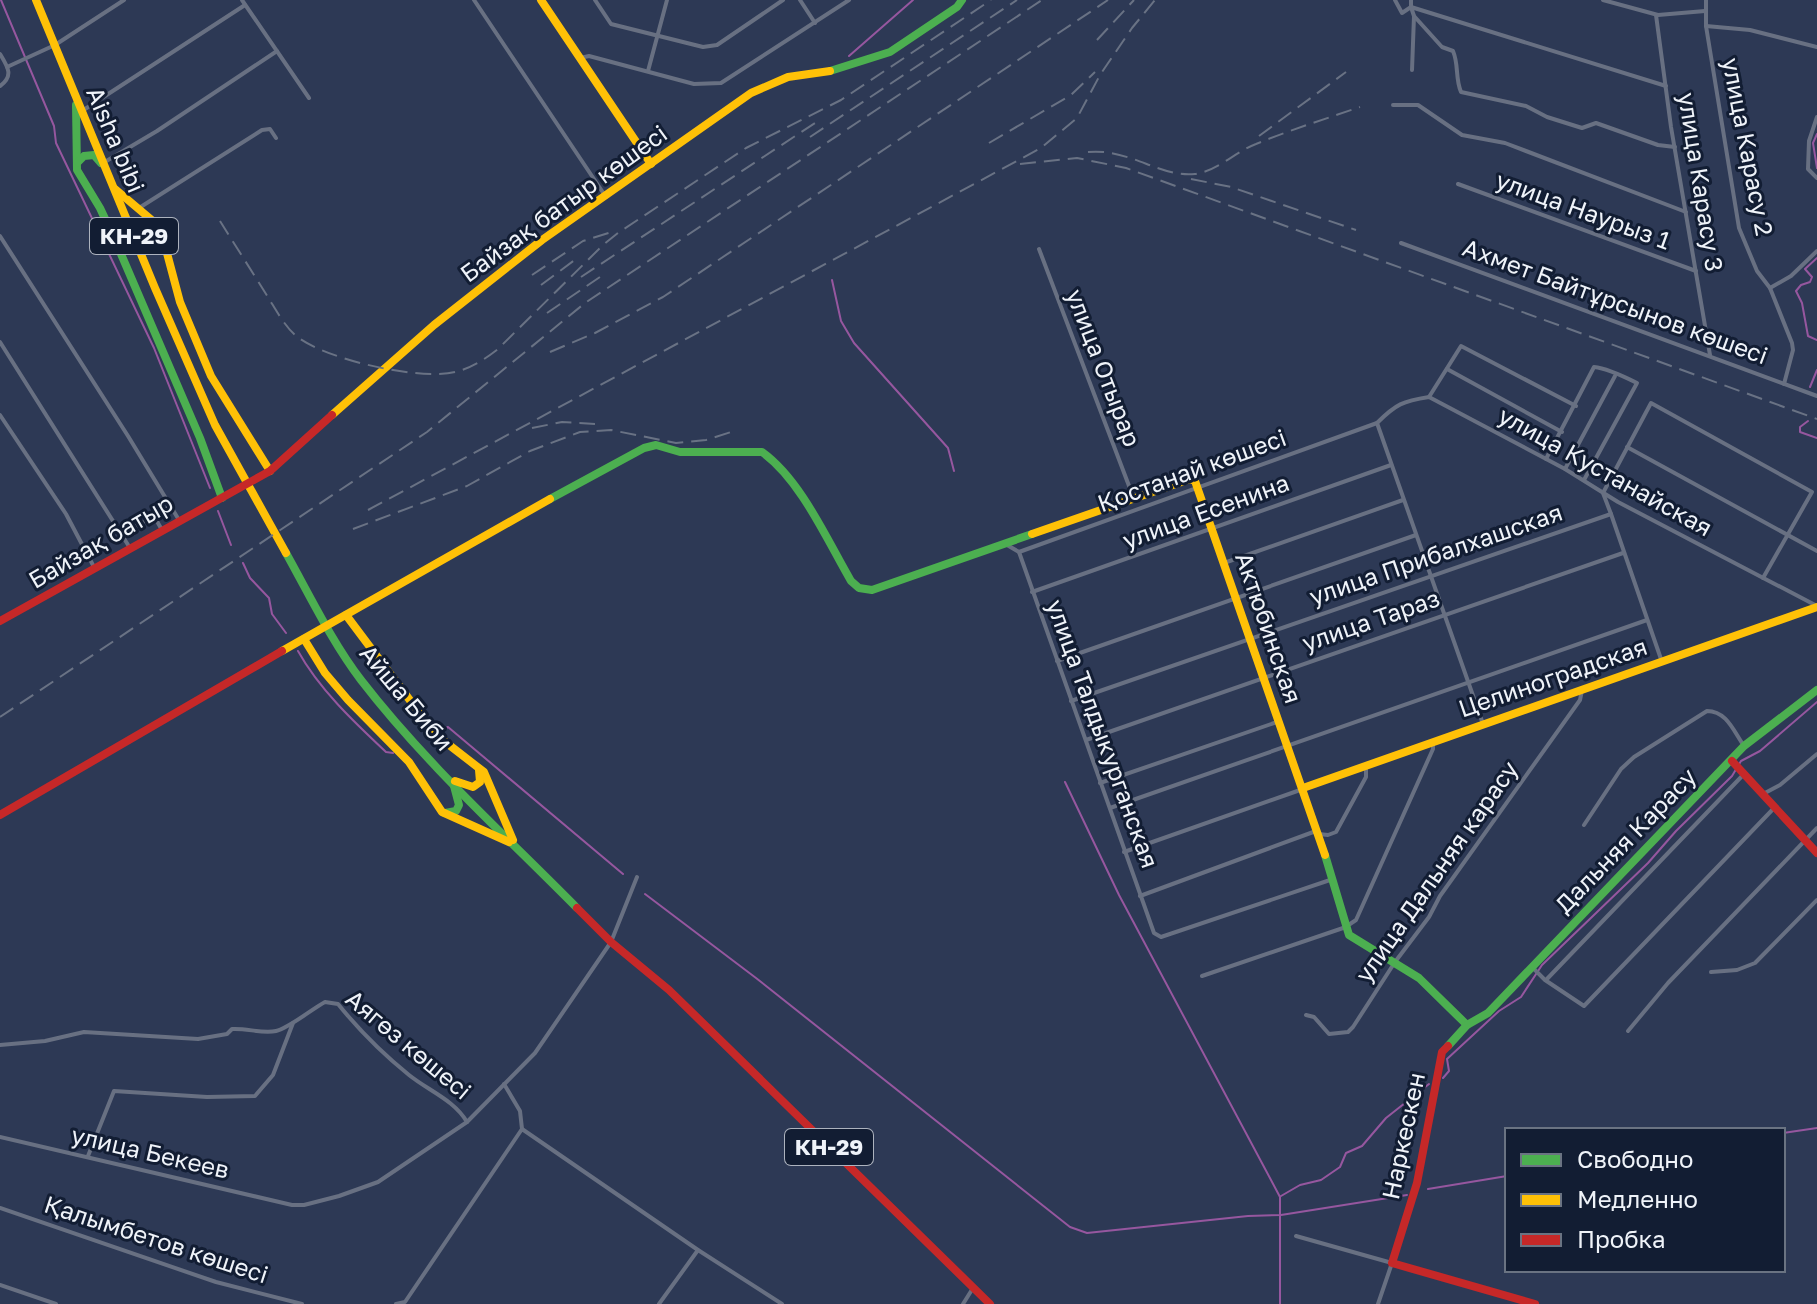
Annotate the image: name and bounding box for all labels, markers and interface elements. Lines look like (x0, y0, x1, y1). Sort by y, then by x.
street label: улица Карасу 2 (1717, 55, 1780, 238)
street label: Aisha bibi (81, 82, 152, 197)
street label: улица Карасу 3 (1673, 90, 1730, 273)
street label: Байзақ батыр көшесі (454, 118, 672, 288)
street label: улица Наурыз 1 (1492, 165, 1675, 255)
road number: КН-29 (90, 218, 178, 254)
street label: Ахмет Байтұрсынов көшесі (1459, 232, 1772, 370)
street label: улица Отырар (1061, 285, 1148, 450)
street label: улица Кустанайская (1494, 400, 1718, 541)
street label: Қостанай көшесі (1093, 422, 1290, 517)
street label: улица Есенина (1118, 467, 1293, 554)
street label: Байзақ батыр (23, 488, 178, 594)
street label: улица Прибалхашская (1305, 497, 1566, 611)
street label: Актюбинская (1230, 548, 1309, 707)
street label: улица Тараз (1298, 583, 1443, 657)
street label: улица Талдыкурганская (1041, 595, 1166, 872)
street label: Целиноградская (1455, 631, 1650, 722)
street label: Айша Биби (355, 638, 460, 756)
street label: улица Дальняя карасу (1348, 755, 1523, 987)
street label: Дальняя Карасу (1548, 761, 1701, 918)
street label: Аягөз көшесі (340, 983, 478, 1105)
street label: Наркескен (1375, 1070, 1430, 1202)
street label: улица Бекеев (69, 1119, 232, 1184)
legend (1505, 1128, 1785, 1272)
road number: КН-29 (785, 1129, 873, 1165)
text: Свободно (1577, 1144, 1693, 1173)
text: Медленно (1577, 1184, 1698, 1213)
street label: Қалымбетов көшесі (41, 1189, 272, 1288)
text: Пробка (1577, 1224, 1666, 1253)

